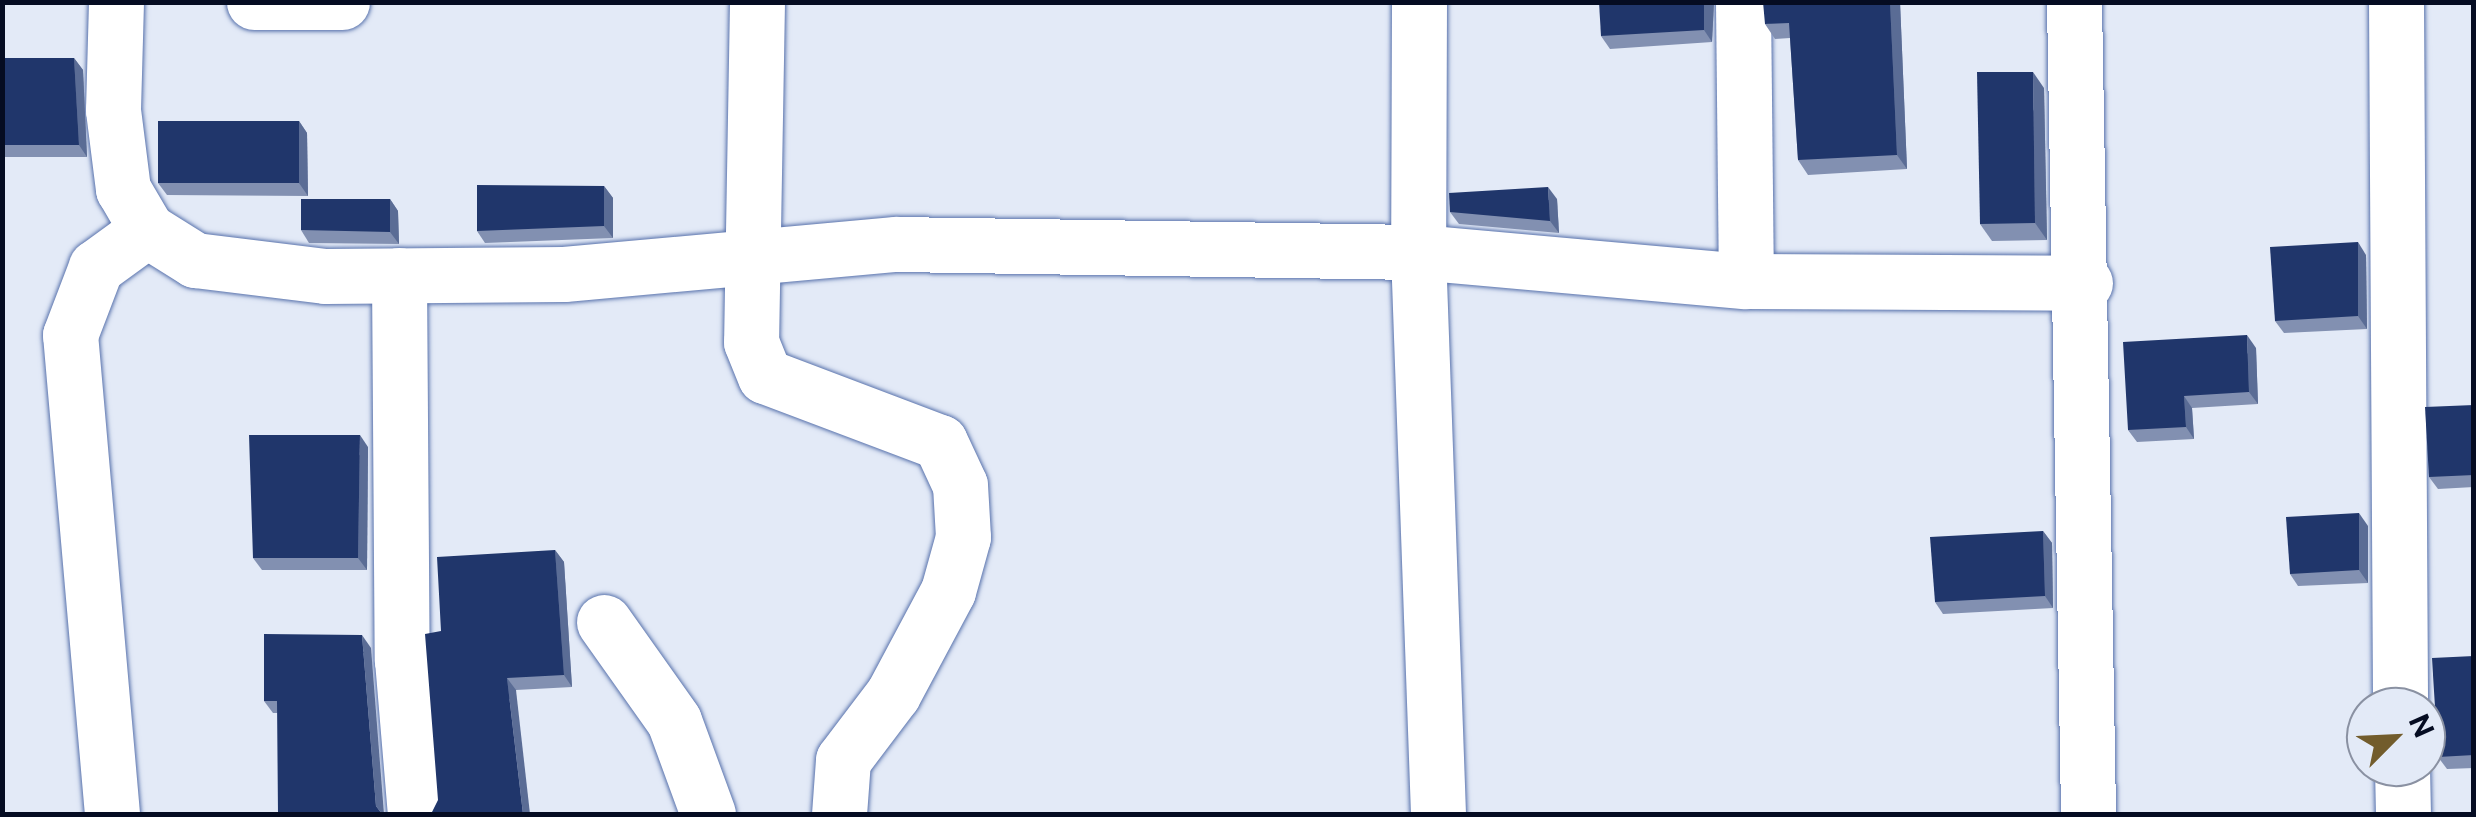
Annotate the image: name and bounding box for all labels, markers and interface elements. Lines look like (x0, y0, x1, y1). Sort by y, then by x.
north arrow (2346, 687, 2446, 787)
text: N (2403, 709, 2442, 742)

